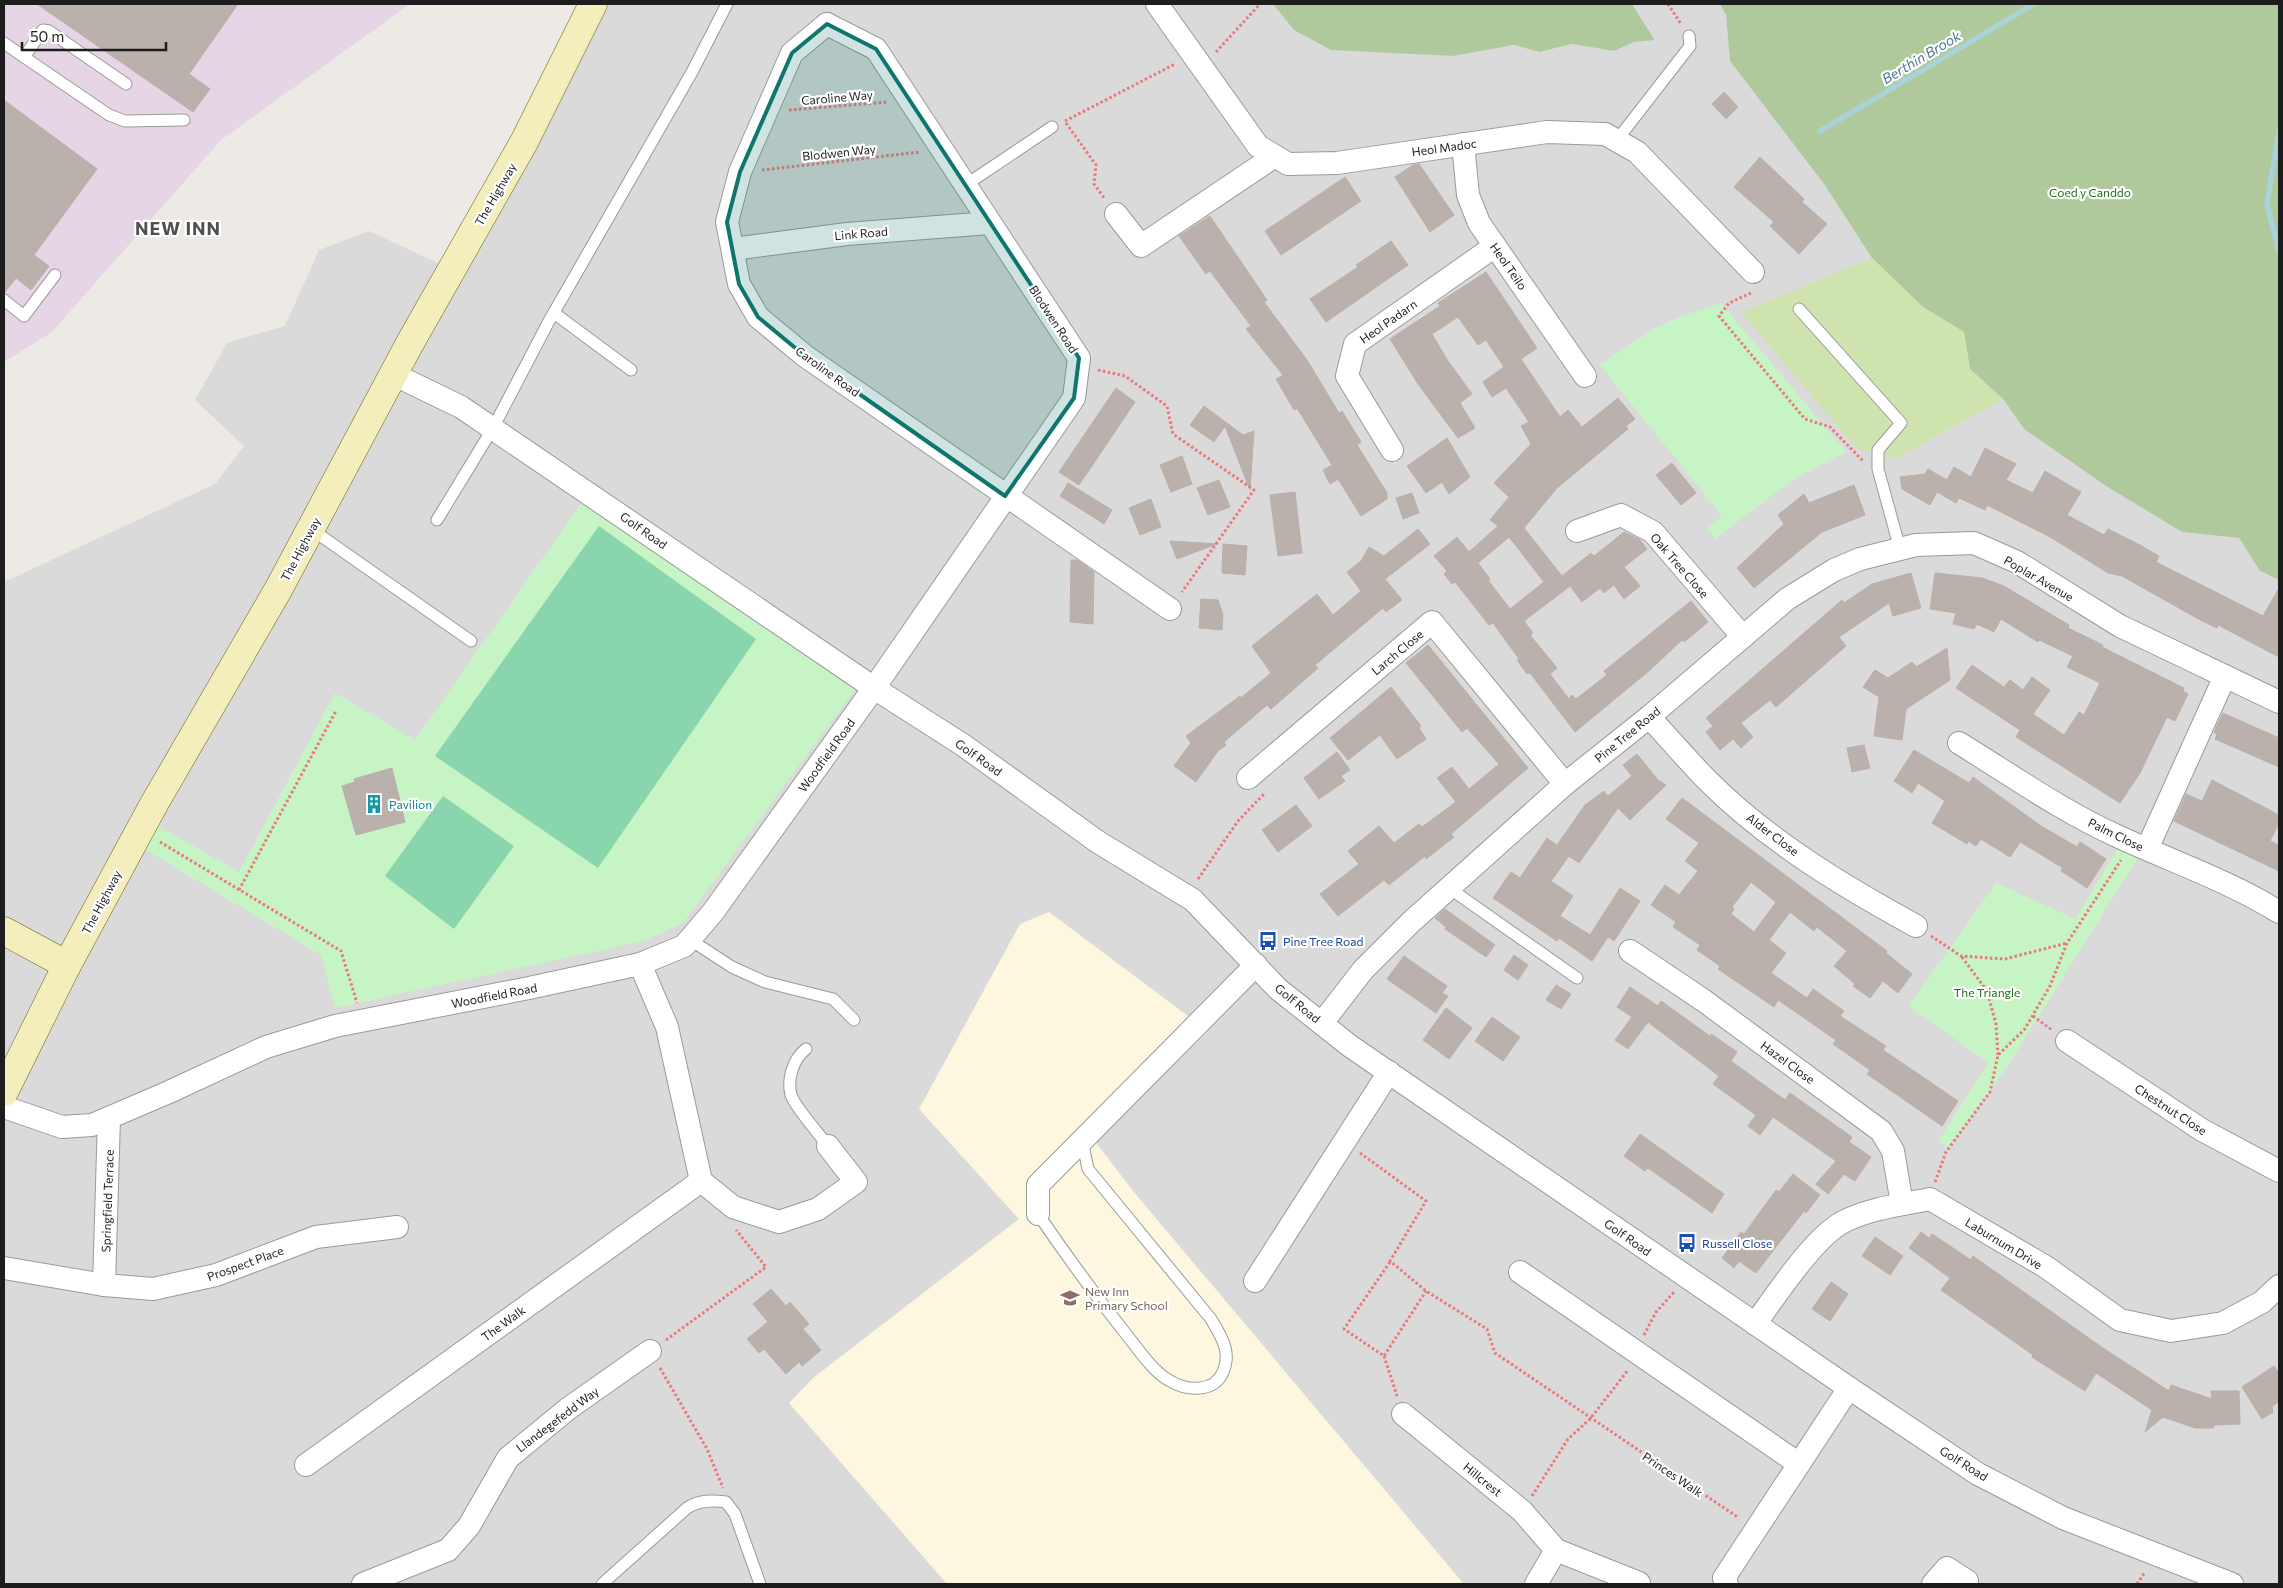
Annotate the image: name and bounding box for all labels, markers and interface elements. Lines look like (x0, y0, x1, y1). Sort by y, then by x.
scale bar (22, 20, 166, 52)
text: 50 m (30, 27, 64, 45)
water label: Berthin Brook (1879, 27, 1964, 87)
street label: Caroline Way (801, 87, 873, 107)
street label: Heol Madoc (1411, 136, 1477, 158)
street label: Blodwen Way (802, 141, 876, 163)
street label: The Highway (471, 160, 519, 228)
park label: Coed y Canddo (2049, 185, 2131, 199)
district label: NEW INN (135, 217, 221, 239)
street label: Link Road (834, 224, 888, 242)
street label: Heol Teilo (1488, 240, 1530, 292)
street label: Blodwen Road (1027, 283, 1081, 355)
street label: Heol Padarn (1357, 296, 1419, 346)
street label: Caroline Road (793, 343, 863, 399)
street label: Golf Road (618, 509, 670, 551)
street label: The Highway (277, 515, 323, 583)
street label: Oak Tree Close (1648, 530, 1712, 600)
street label: Poplar Avenue (2002, 552, 2076, 604)
street label: Larch Close (1368, 626, 1426, 678)
street label: Pine Tree Road (1591, 703, 1663, 765)
street label: Woodfield Road (795, 716, 857, 794)
street label: Golf Road (953, 736, 1005, 778)
building icon: Pavilion (363, 793, 385, 815)
place label: Pavilion (389, 797, 432, 811)
street label: Alder Close (1744, 810, 1802, 858)
street label: Palm Close (2086, 815, 2146, 853)
street label: The Highway (78, 868, 124, 936)
bus stop icon: Pine Tree Road (1257, 930, 1279, 952)
place label: Pine Tree Road (1283, 934, 1363, 948)
street label: Woodfield Road (450, 980, 538, 1010)
street label: Golf Road (1273, 981, 1323, 1025)
park label: The Triangle (1954, 985, 2020, 999)
street label: Hazel Close (1758, 1038, 1818, 1086)
street label: Chestnut Close (2133, 1081, 2209, 1137)
street label: Springfield Terrace (98, 1149, 116, 1253)
street label: Laburnum Drive (1963, 1215, 2045, 1271)
street label: Golf Road (1602, 1216, 1654, 1258)
bus stop icon: Russell Close (1676, 1232, 1698, 1254)
place label: Russell Close (1702, 1236, 1772, 1250)
street label: Prospect Place (205, 1243, 285, 1283)
place label: New Inn Primary School (1085, 1284, 1168, 1312)
school or university icon: New Inn Primary School (1059, 1287, 1081, 1309)
street label: The Walk (478, 1302, 528, 1344)
street label: Llandegefedd Way (513, 1383, 601, 1455)
street label: Golf Road (1937, 1443, 1991, 1483)
street label: Princes Walk (1640, 1449, 1706, 1500)
street label: Hillcrest (1461, 1459, 1505, 1499)

